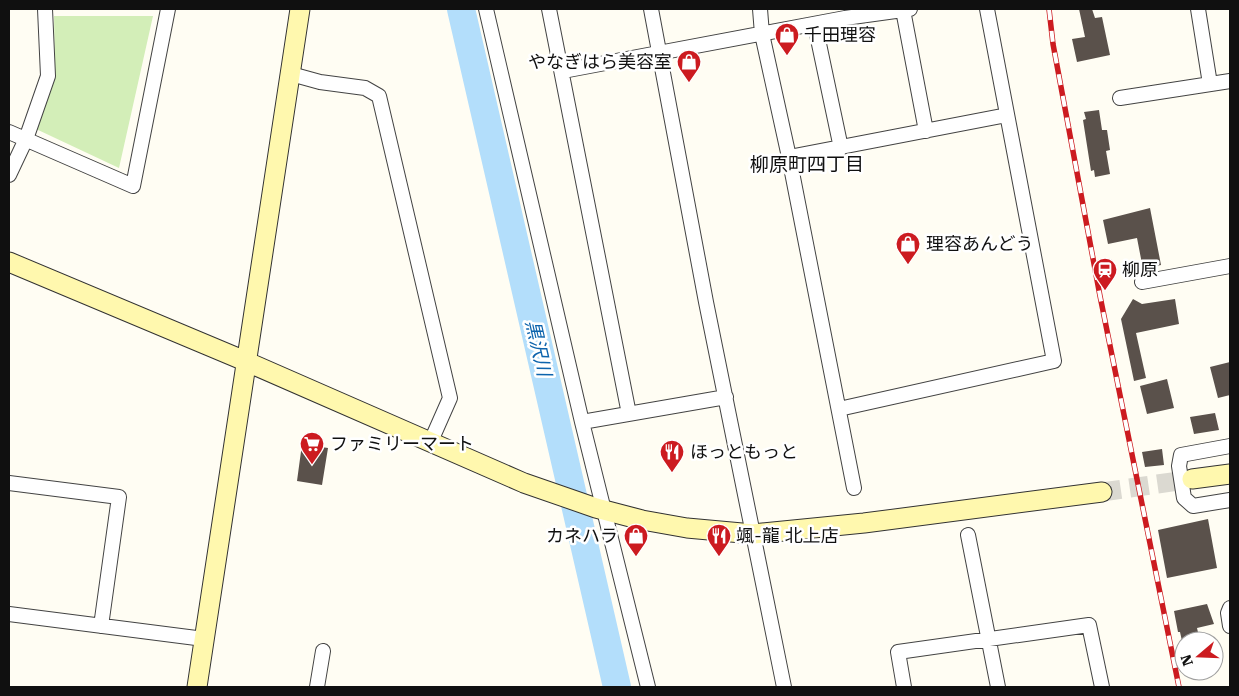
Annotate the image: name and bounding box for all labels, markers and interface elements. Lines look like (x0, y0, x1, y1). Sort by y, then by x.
shop icon: 千田理容 (774, 22, 800, 56)
place label: 千田理容 (804, 24, 876, 45)
shop icon: やなぎはら美容室 (676, 49, 702, 83)
place label: やなぎはら美容室 (528, 51, 672, 72)
district label: 柳原町四丁目 (750, 153, 864, 176)
shop icon: 理容あんどう (895, 231, 921, 265)
place label: 理容あんどう (926, 233, 1033, 254)
station icon: 柳原 (1092, 257, 1118, 291)
place label: 柳原 (1122, 259, 1158, 280)
water label: 黒沢川 (521, 318, 557, 380)
supermarket icon: ファミリーマート (299, 431, 325, 465)
place label: ファミリーマート (330, 433, 474, 454)
restaurant icon: ほっともっと (659, 439, 685, 473)
place label: ほっともっと (690, 441, 798, 462)
shop icon: カネハラ (623, 523, 649, 557)
restaurant icon: 颯-龍 北上店 (706, 523, 732, 557)
place label: カネハラ (546, 525, 618, 546)
place label: 颯-龍 北上店 (736, 525, 839, 546)
north arrow (1174, 631, 1224, 681)
text: N (1177, 652, 1196, 668)

